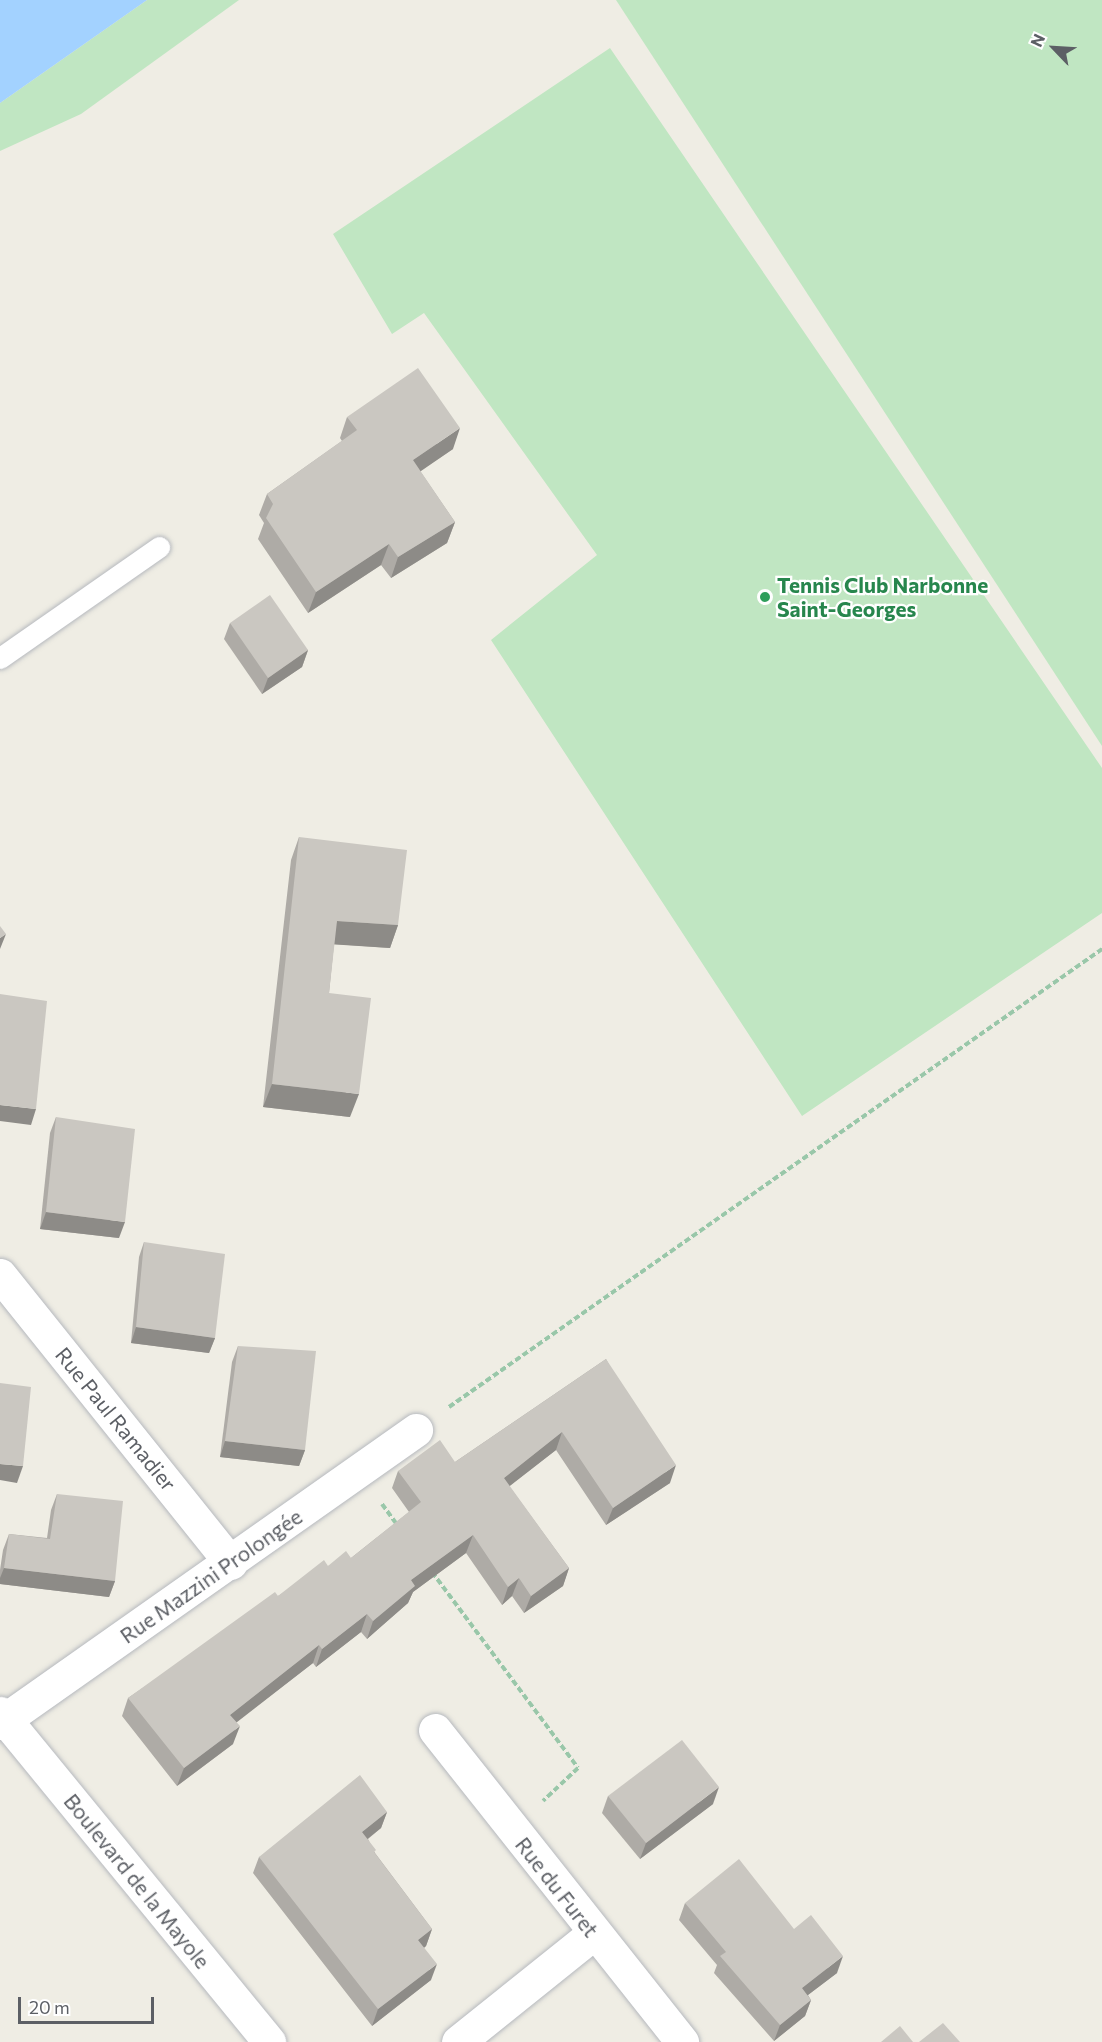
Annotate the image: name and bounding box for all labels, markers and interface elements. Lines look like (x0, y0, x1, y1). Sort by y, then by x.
north arrow (1024, 18, 1084, 78)
text: N (1026, 31, 1048, 50)
place label: Tennis Club Narbonne Saint-Georges (777, 572, 988, 622)
marker: Tennis Club Narbonne Saint-Georges (758, 590, 772, 604)
street label: Rue Paul Ramadier (50, 1342, 182, 1496)
street label: Rue Mazzini Prolongée (115, 1504, 307, 1648)
street label: Boulevard de la Mayole (59, 1789, 215, 1973)
street label: Rue du Furet (510, 1832, 604, 1942)
scale bar (21, 1985, 158, 2023)
text: 20 m (29, 1996, 70, 2018)

